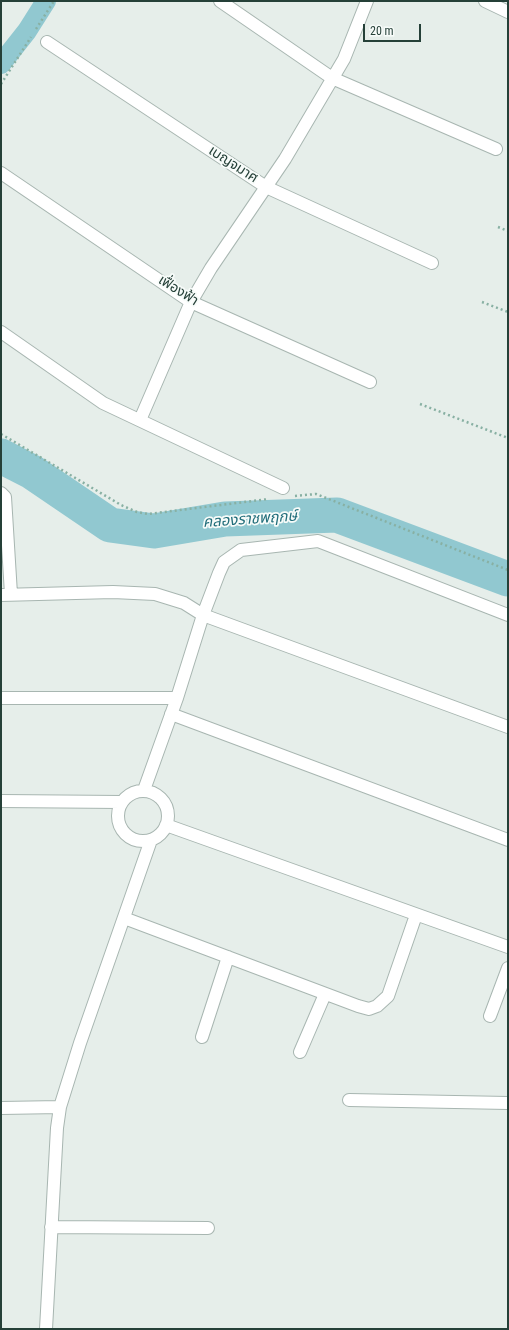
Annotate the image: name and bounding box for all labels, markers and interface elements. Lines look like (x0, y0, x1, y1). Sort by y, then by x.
scale bar (365, 16, 423, 42)
text: 20 m (370, 24, 394, 38)
street label: เบญจมาศ (205, 143, 261, 187)
street label: เฟื่องฟ้า (155, 272, 201, 310)
water label: คลองราชพฤกษ์ (202, 508, 298, 532)

